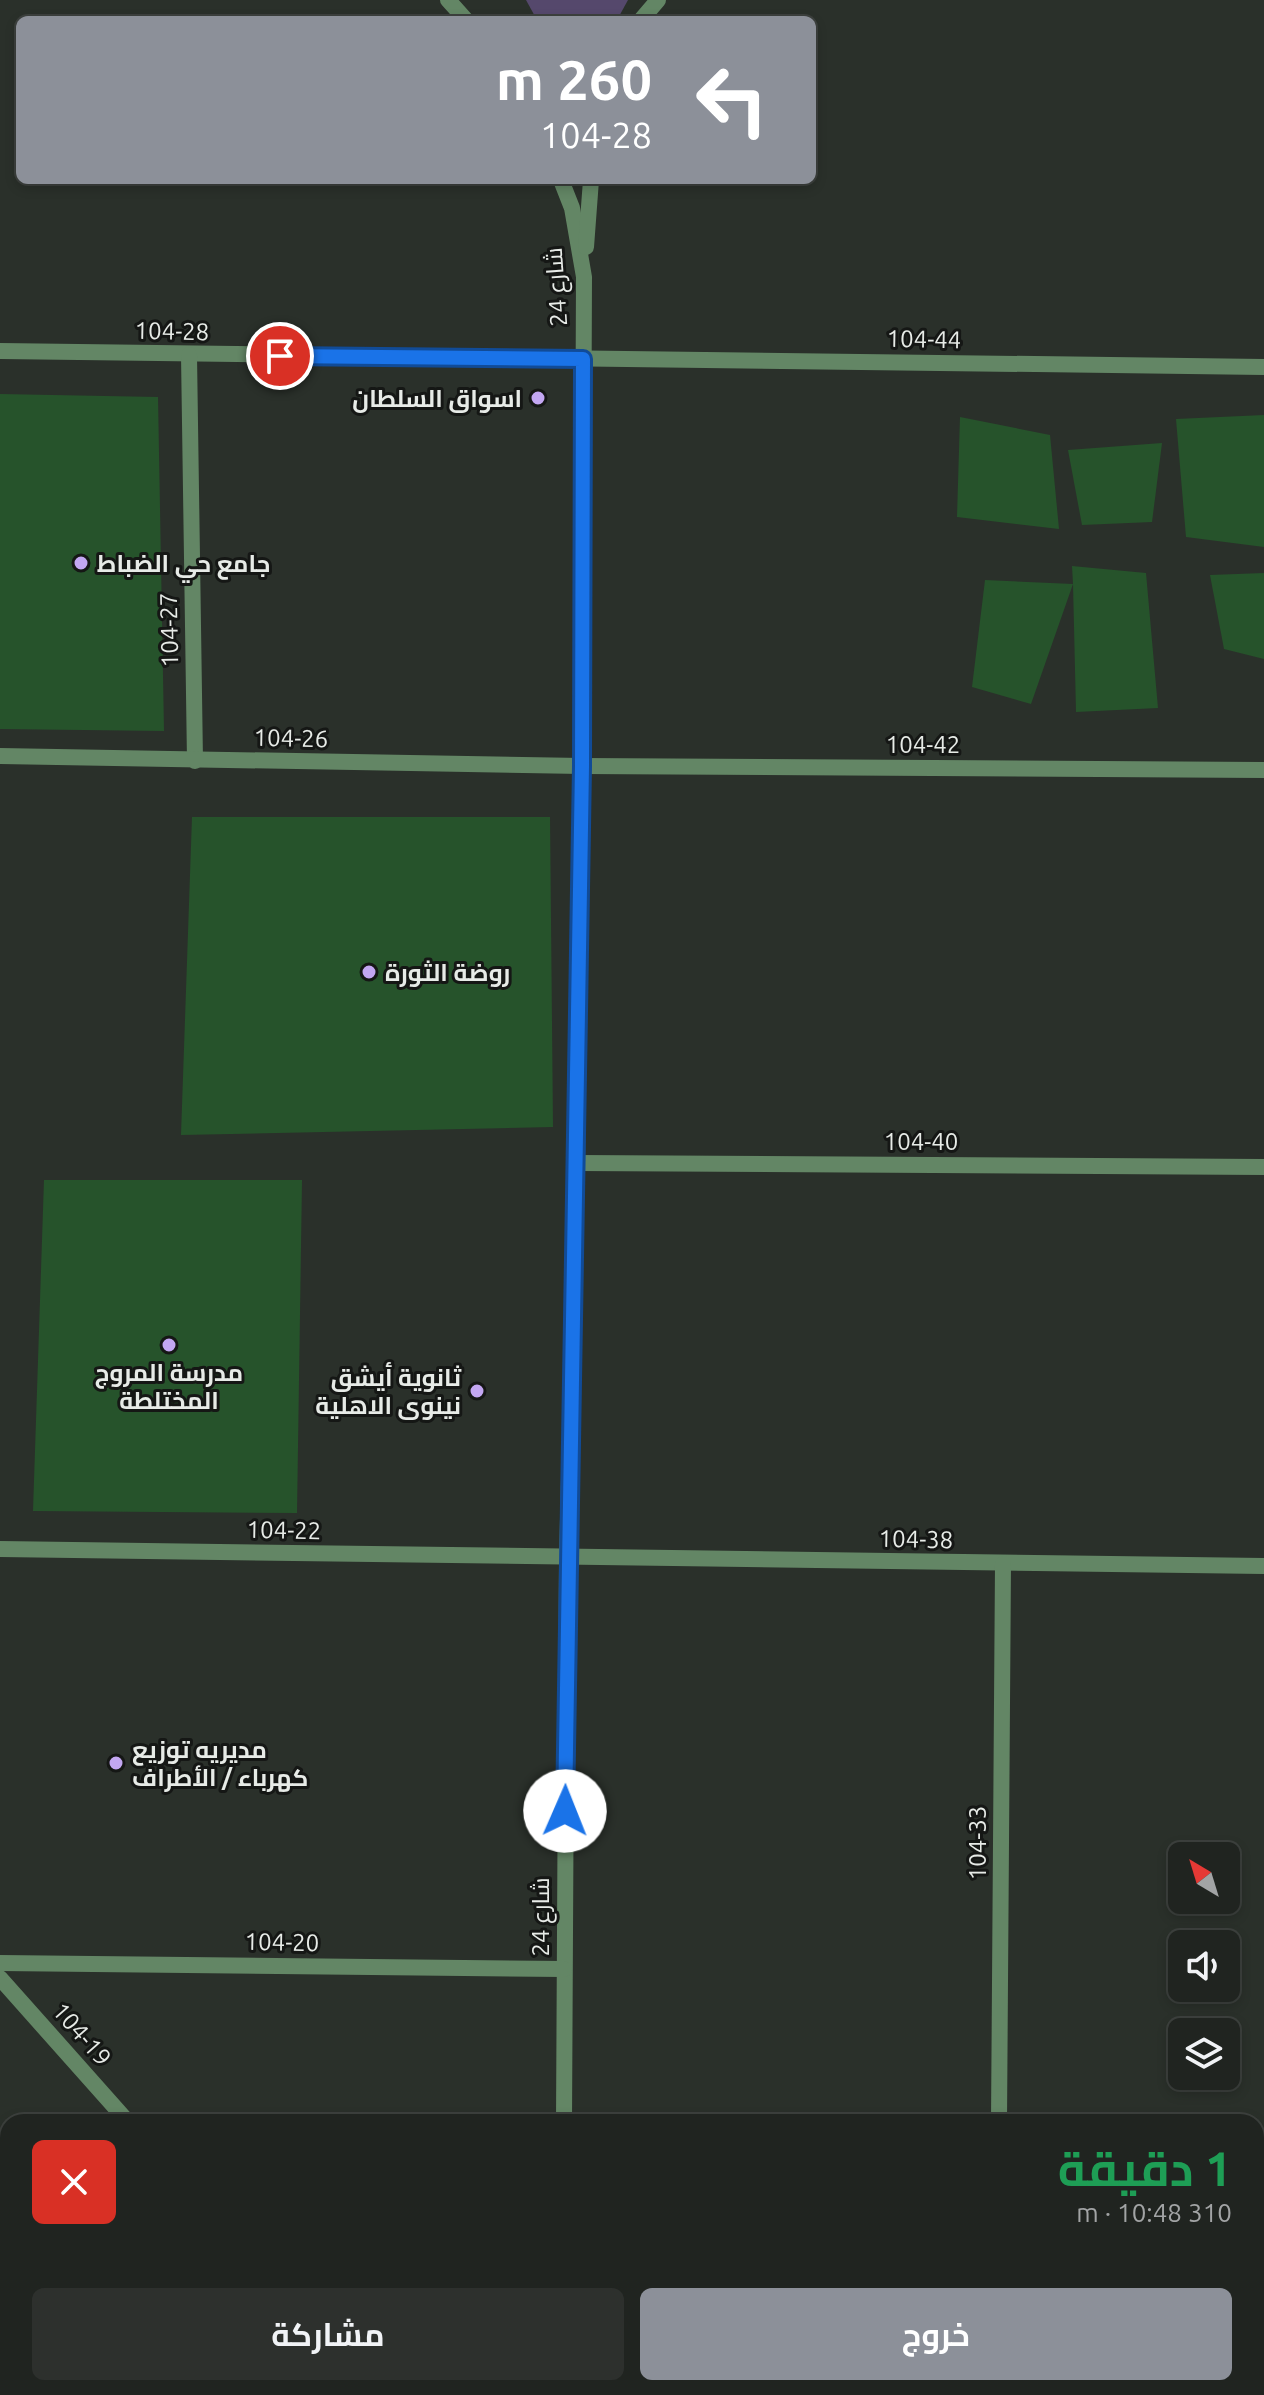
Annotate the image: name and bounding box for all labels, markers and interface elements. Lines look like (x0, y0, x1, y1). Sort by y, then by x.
text: 260 m (496, 48, 652, 111)
icon: left (680, 48, 784, 152)
text: 104-28 (540, 114, 652, 155)
street label: شارع 24 (540, 246, 575, 327)
street label: 104-28 (134, 317, 210, 345)
pin (246, 322, 314, 390)
street label: 104-44 (886, 325, 962, 353)
icon: arrive (258, 334, 302, 378)
place label: اسواق السلطان (352, 385, 522, 413)
marker: اسواق السلطان (529, 389, 547, 407)
place label: جامع حي الضباط (97, 550, 270, 583)
marker: جامع حي الضباط (72, 554, 90, 572)
street label: 104-27 (155, 592, 183, 668)
street label: 104-26 (253, 724, 329, 752)
street label: 104-42 (886, 731, 960, 758)
place label: روضة الثورة (385, 959, 510, 987)
marker: روضة الثورة (360, 963, 378, 981)
street label: 104-40 (884, 1128, 958, 1155)
marker: مدرسة المروج المختلطة (160, 1336, 178, 1354)
place label: مدرسة المروج المختلطة (95, 1359, 243, 1414)
place label: ثانوية أيشق نينوى الاهلية (315, 1362, 462, 1420)
marker: ثانوية أيشق نينوى الاهلية (468, 1382, 486, 1400)
street label: 104-22 (246, 1516, 322, 1544)
street label: 104-38 (878, 1525, 954, 1553)
place label: مديريه توزيع كهرباء / الأطراف (132, 1736, 308, 1792)
marker: مديريه توزيع كهرباء / الأطراف (107, 1754, 125, 1772)
position arrow (523, 1769, 607, 1853)
street label: 104-33 (964, 1806, 991, 1880)
north arrow (1168, 1842, 1240, 1914)
map controls (1168, 1842, 1240, 2090)
street label: شارع 24 (527, 1877, 557, 1957)
street label: 104-20 (244, 1928, 320, 1956)
button: sound (1168, 1930, 1240, 2002)
street label: 104-19 (47, 1997, 117, 2071)
button: layers (1168, 2018, 1240, 2090)
button: close (32, 2140, 116, 2224)
text: 1 دقيقة (1058, 2141, 1232, 2195)
text: 310 m · 10:48 (1076, 2198, 1232, 2227)
button: مشاركة (32, 2288, 624, 2380)
button: خروج (640, 2288, 1232, 2380)

